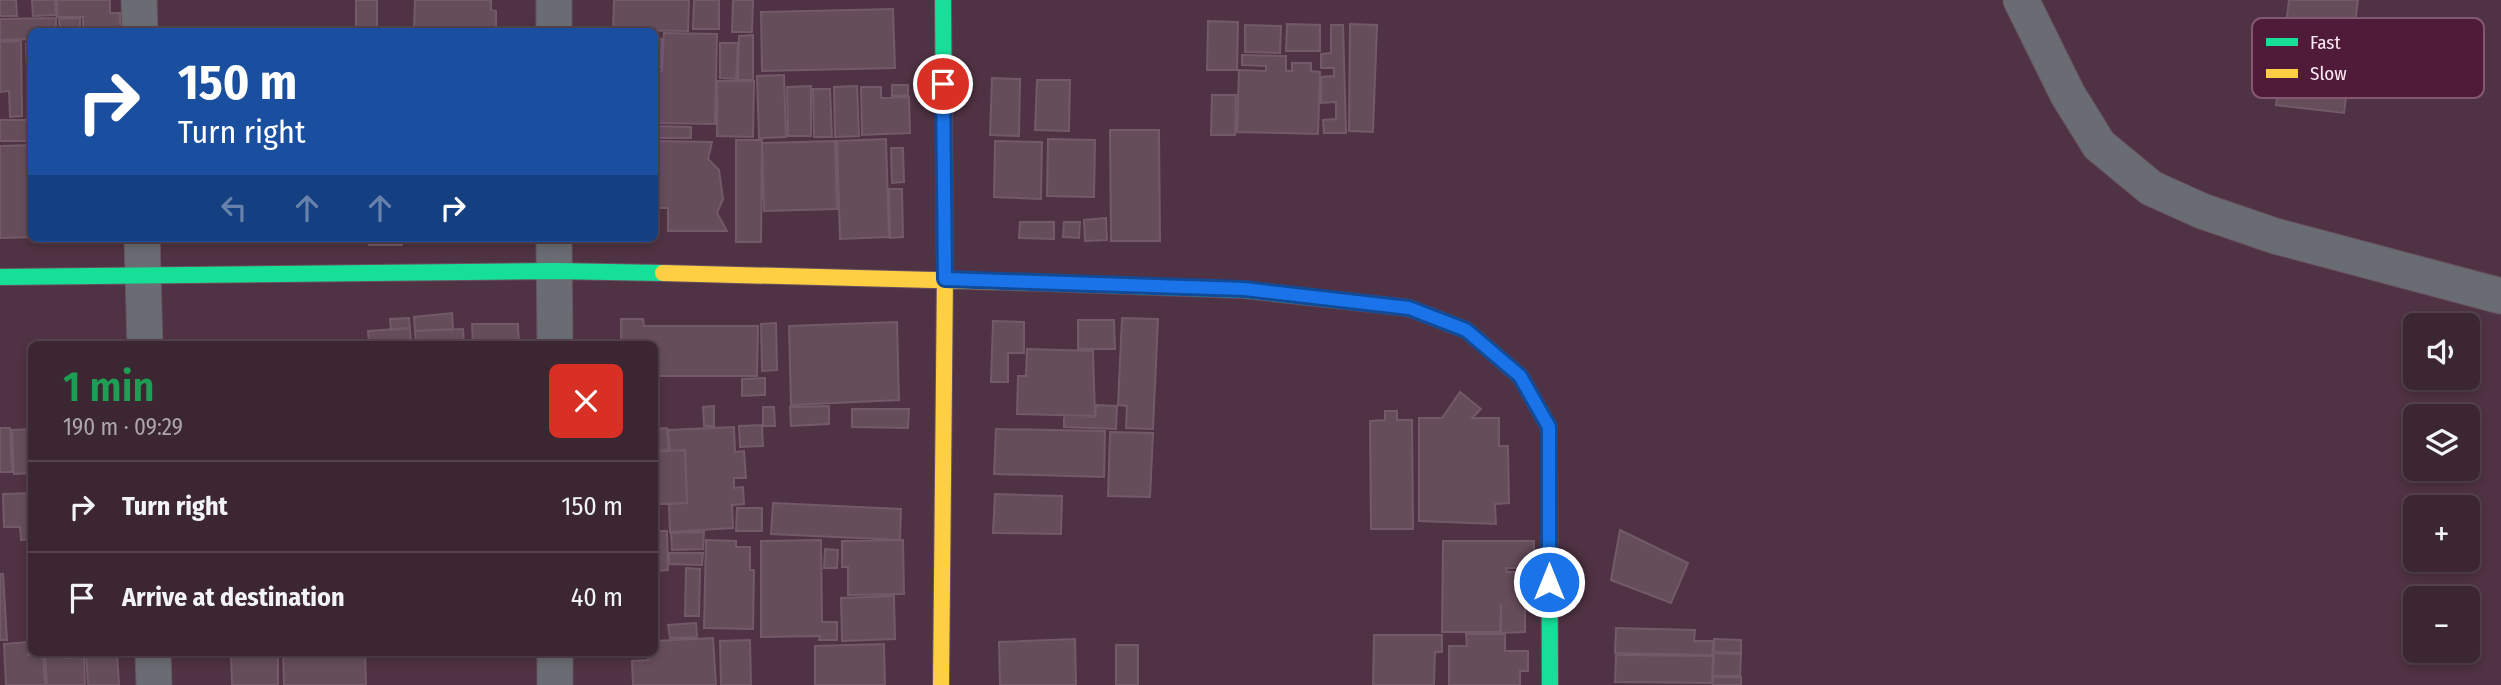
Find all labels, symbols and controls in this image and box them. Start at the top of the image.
legend [2252,18,2484,98]
text: Fast [2310,31,2341,54]
text: 150 m [178,53,297,112]
pin [913,54,973,114]
icon: right [63,56,154,147]
text: Slow [2310,62,2347,85]
icon: arrive [924,65,962,103]
text: Turn right [178,113,305,151]
icon: left [215,189,253,227]
icon: ahead [288,189,326,227]
icon: ahead [361,189,399,227]
icon: right [434,189,472,227]
map controls [2403,313,2480,663]
button: sound [2403,313,2480,390]
text: 1 min [63,362,154,412]
button: close [549,364,623,438]
button: layers [2403,404,2480,481]
text: 190 m · 09:29 [63,413,183,441]
icon: right [63,488,101,526]
text: Turn right [122,491,228,522]
text: 150 m [561,491,623,522]
button: + [2403,495,2480,572]
position arrow [1512,545,1586,619]
icon: arrive [63,579,101,617]
text: Arrive at destination [122,582,345,613]
text: 40 m [571,582,623,613]
button: − [2403,586,2480,663]

